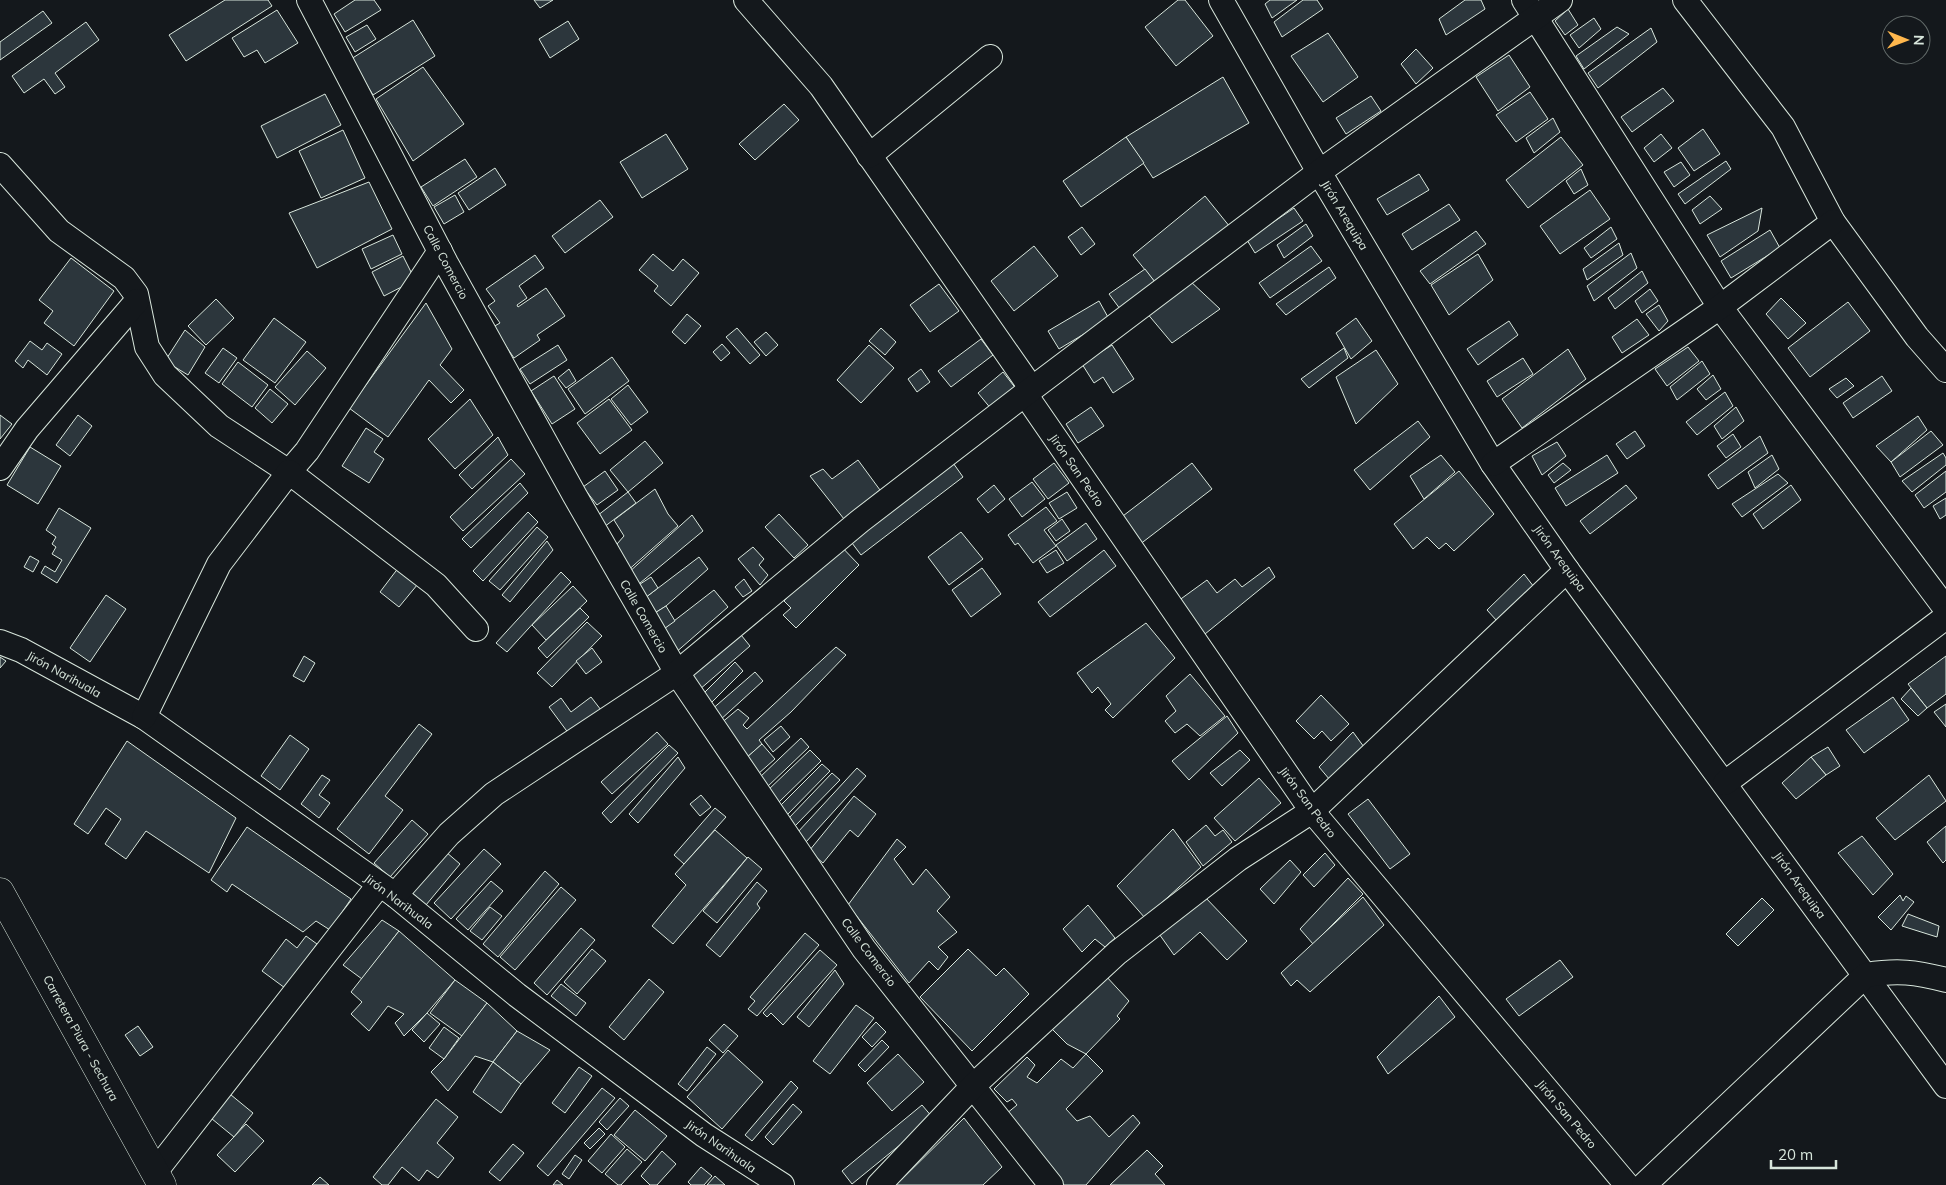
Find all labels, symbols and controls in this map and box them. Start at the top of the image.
north arrow [1881,15,1931,65]
text: N [1910,35,1928,46]
street label: Jirón Arequipa [1318,177,1372,253]
street label: Calle Comercio [420,222,472,302]
street label: Jirón San Pedro [1046,431,1108,509]
street label: Jirón Arequipa [1531,522,1589,594]
street label: Calle Comercio [617,577,671,655]
street label: Jirón Narihuala [24,647,104,701]
street label: Jirón San Pedro [1276,763,1340,841]
street label: Jirón Arequipa [1771,849,1829,921]
street label: Jirón Narihuala [361,870,437,932]
street label: Calle Comercio [838,915,900,989]
street label: Carretera Piura - Sechura [40,972,122,1104]
street label: Jirón San Pedro [1534,1076,1600,1152]
street label: Jirón Narihuala [683,1116,759,1176]
scale bar [1771,1138,1836,1170]
text: 20 m [1778,1145,1813,1164]

